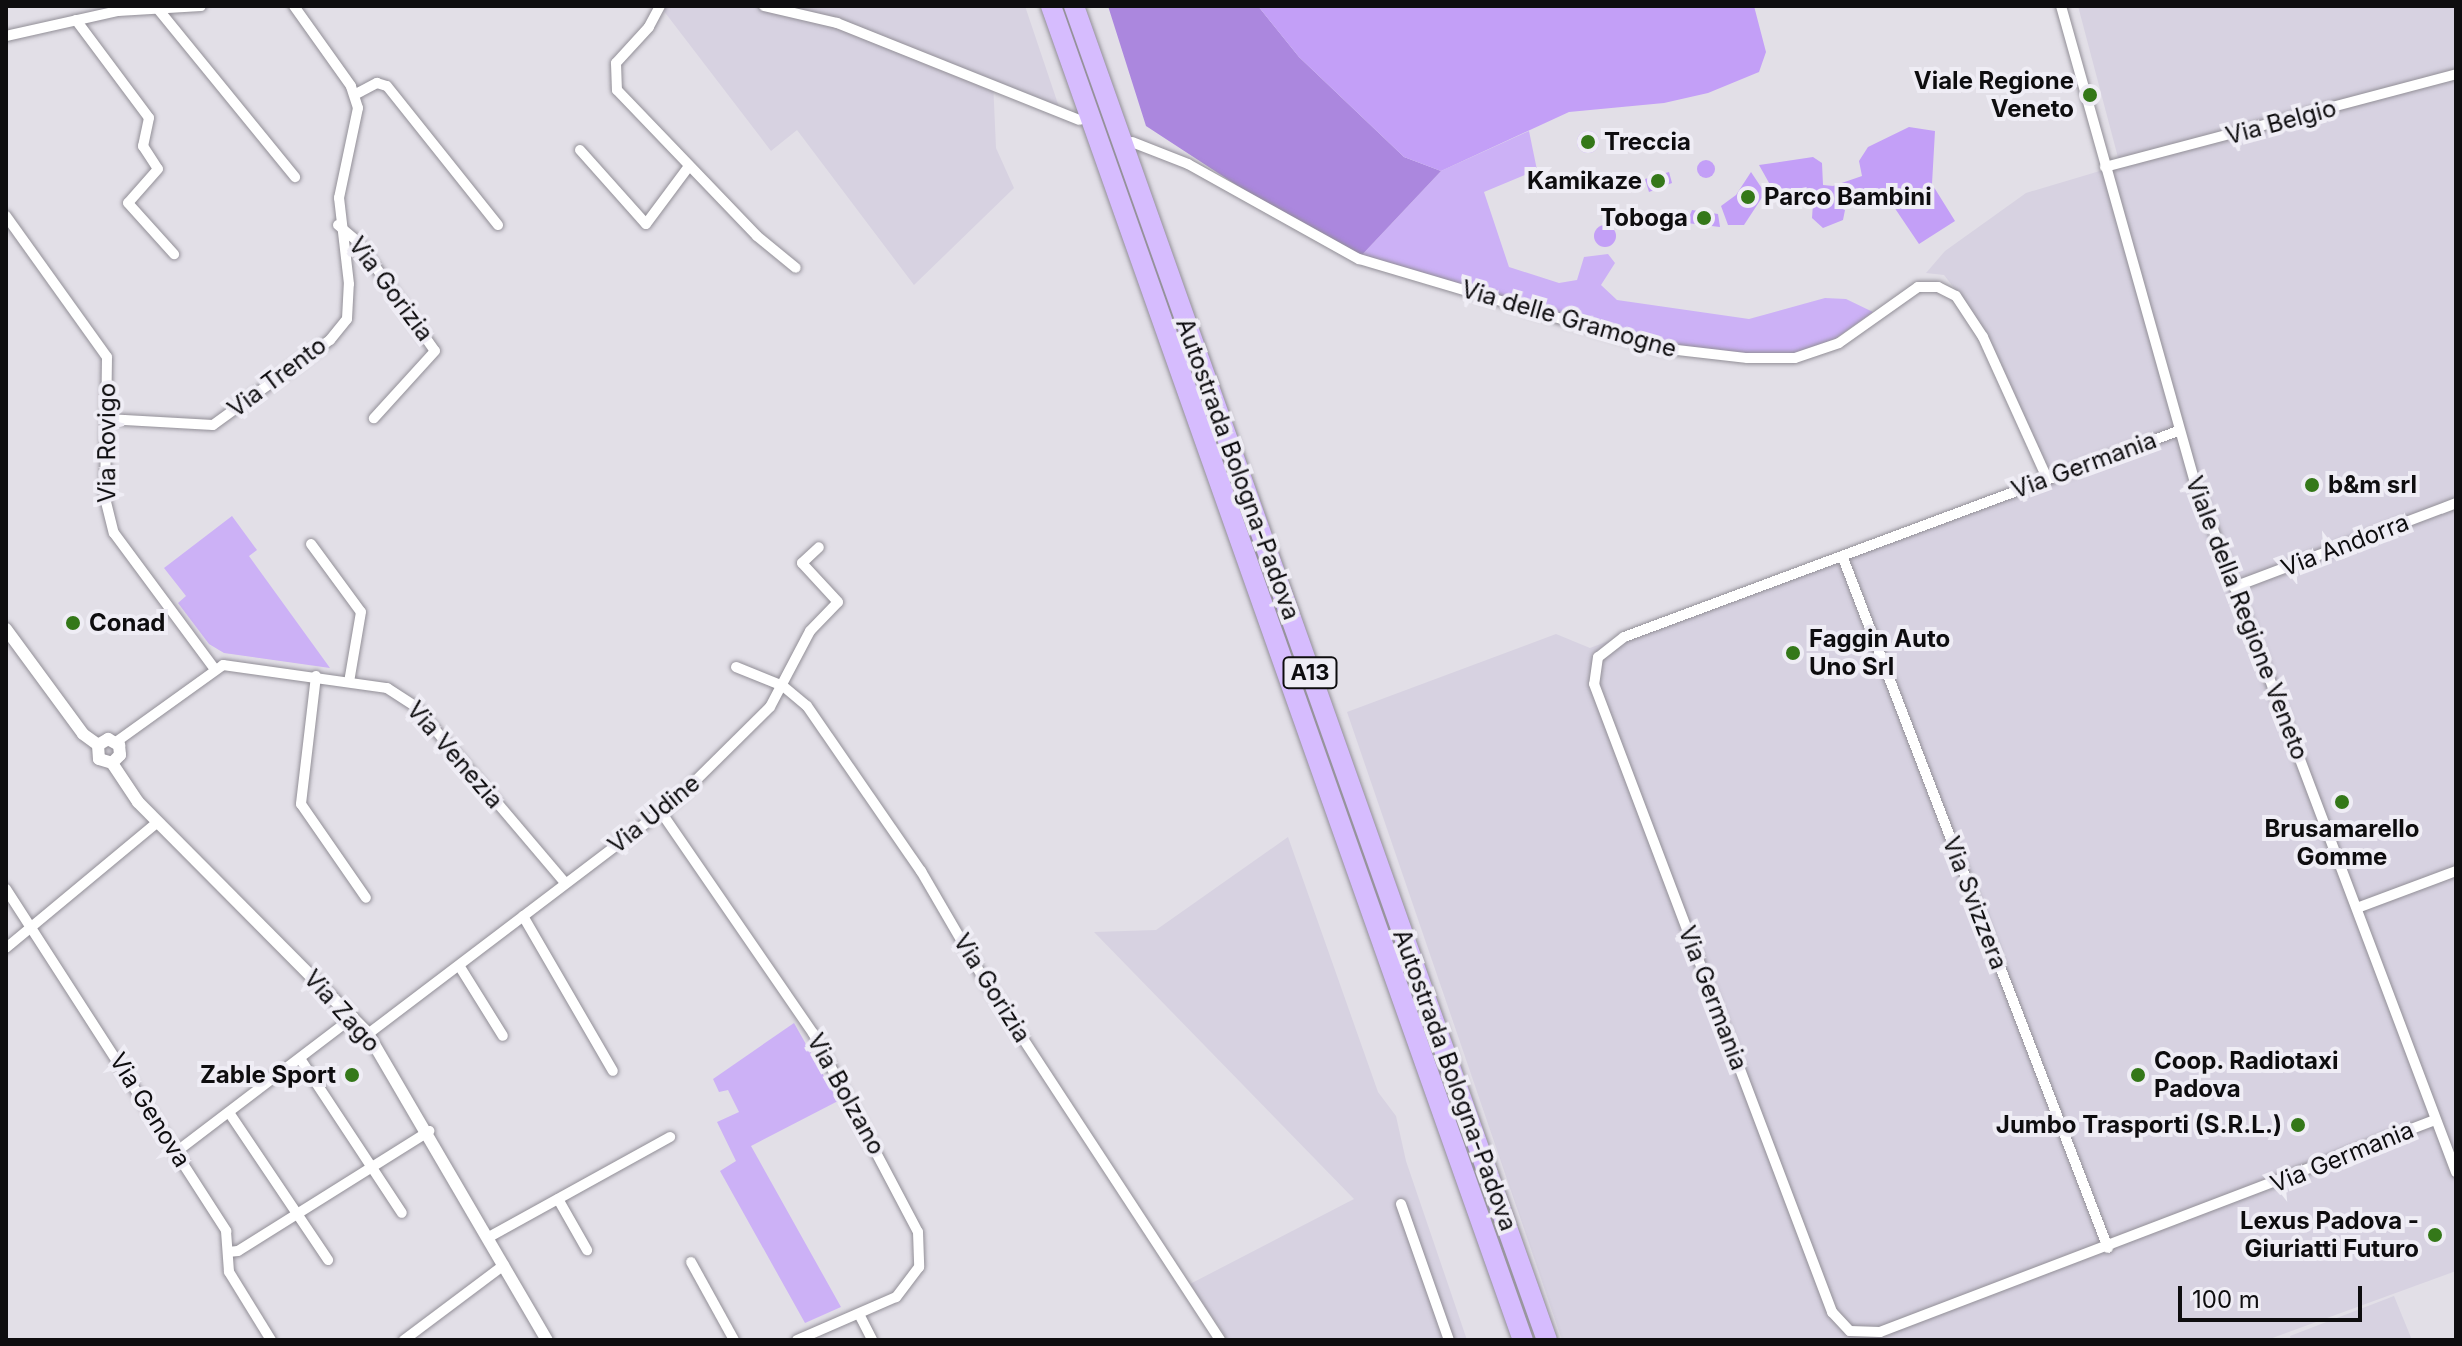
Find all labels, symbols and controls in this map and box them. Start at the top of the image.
place label: Viale Regione Veneto [1914,67,2074,123]
marker: Viale Regione Veneto [2081,86,2099,104]
street label: Via Belgio [2223,93,2339,151]
place label: Treccia [1604,128,1691,156]
marker: Treccia [1579,133,1597,151]
place label: Kamikaze [1527,167,1642,195]
marker: Kamikaze [1649,172,1667,190]
place label: Parco Bambini [1764,183,1932,211]
marker: Parco Bambini [1739,188,1757,206]
place label: Toboga [1600,204,1688,232]
marker: Toboga [1695,209,1713,227]
street label: Via Gorizia [343,231,439,347]
street label: Via delle Gramogne [1458,275,1680,363]
street label: Autostrada Bologna-Padova [1170,314,1306,624]
street label: Via Trento [222,331,332,423]
street label: Via Rovigo [93,383,121,503]
street label: Via Germania [2008,425,2160,505]
place label: b&m srl [2328,471,2417,499]
street label: Viale della Regione Veneto [2180,472,2314,764]
marker: b&m srl [2303,476,2321,494]
street label: Via Andorra [2277,507,2413,583]
place label: Conad [89,609,165,637]
marker: Conad [64,614,82,632]
place label: Faggin Auto Uno Srl [1809,625,1950,681]
marker: Faggin Auto Uno Srl [1784,644,1802,662]
road number: A13 [1282,655,1338,691]
street label: Via Venezia [401,696,509,814]
street label: Via Udine [603,768,705,860]
marker: Brusamarello Gomme [2333,793,2351,811]
place label: Brusamarello Gomme [2264,815,2420,871]
street label: Via Svizzera [1936,833,2014,973]
street label: Via Germania [1672,922,1754,1074]
street label: Autostrada Bologna-Padova [1387,925,1523,1235]
street label: Via Gorizia [947,928,1037,1048]
street label: Via Zago [298,964,386,1058]
street label: Via Bolzano [801,1029,891,1159]
street label: Via Genova [103,1047,197,1173]
place label: Coop. Radiotaxi Padova [2154,1047,2339,1103]
place label: Zable Sport [200,1061,336,1089]
marker: Zable Sport [343,1066,361,1084]
marker: Coop. Radiotaxi Padova [2129,1066,2147,1084]
place label: Jumbo Trasporti (S.R.L.) [1996,1111,2282,1139]
street label: Via Germania [2266,1115,2418,1199]
marker: Jumbo Trasporti (S.R.L.) [2289,1116,2307,1134]
place label: Lexus Padova - Giuriatti Futuro [2240,1207,2419,1263]
marker: Lexus Padova - Giuriatti Futuro [2426,1226,2444,1244]
scale bar [2182,1270,2366,1320]
text: 100 m [2192,1285,2260,1314]

